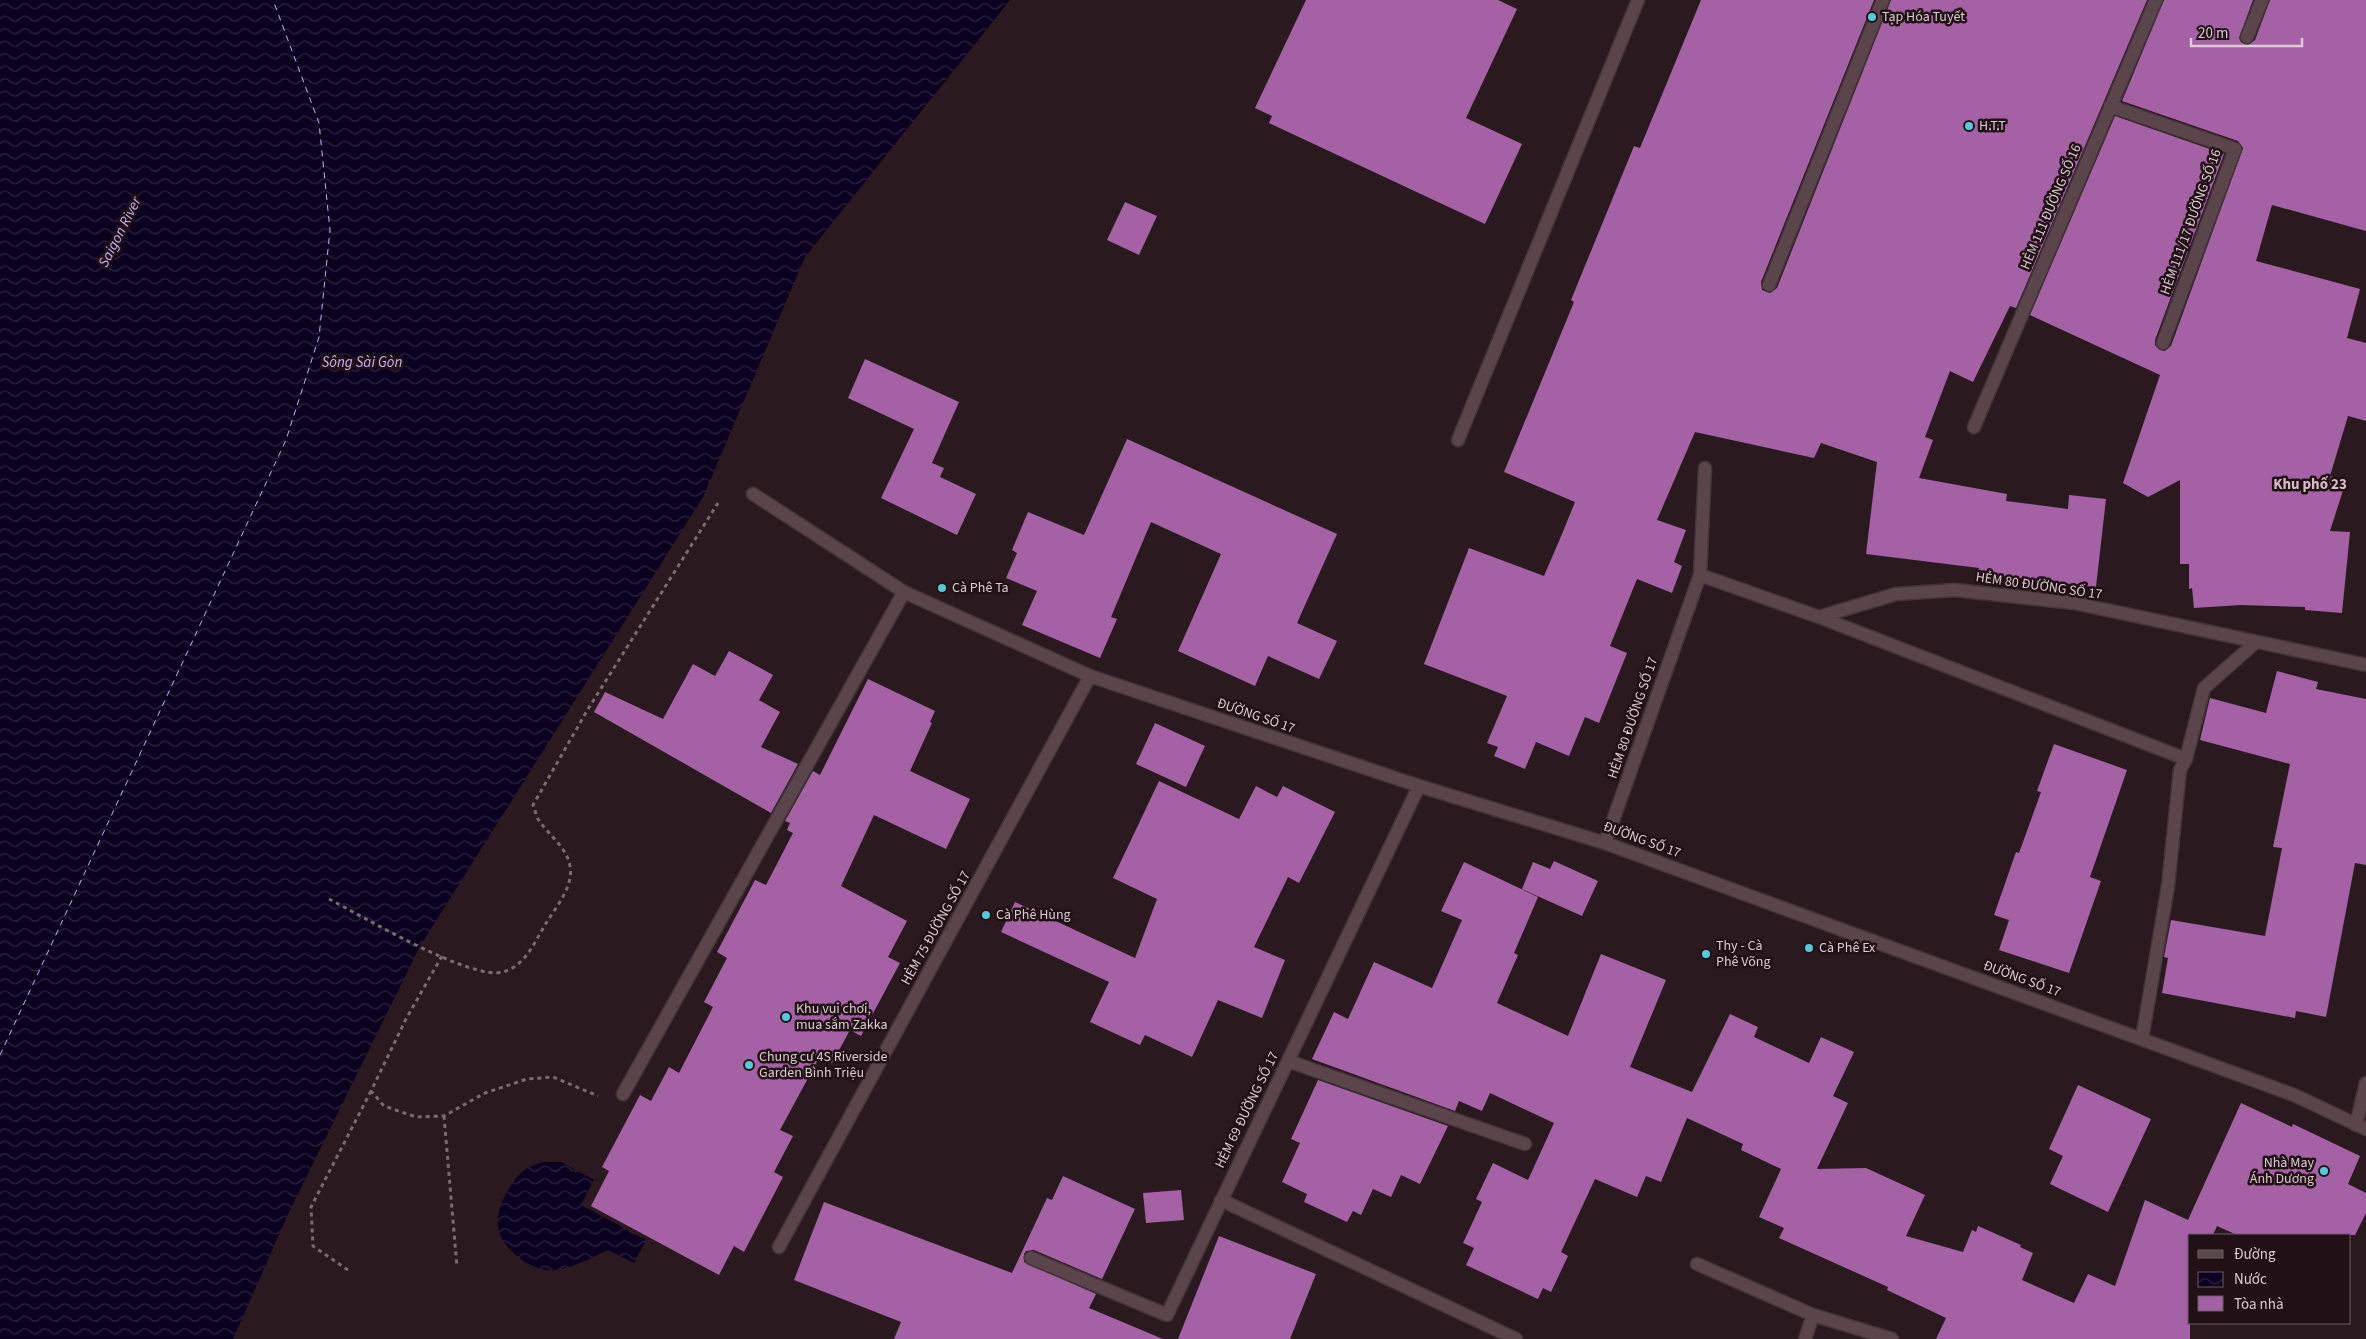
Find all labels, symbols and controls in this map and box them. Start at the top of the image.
place label: Tạp Hóa Tuyết [1882,7,1965,27]
marker: Tạp Hóa Tuyết [1866,11,1878,23]
scale bar [2191,15,2302,47]
text: 20 m [2198,23,2228,44]
place label: H.T.T [1979,116,2006,136]
marker: H.T.T [1963,120,1975,132]
street label: HẺM 111 ĐƯỜNG SỐ 16 [2016,141,2087,273]
street label: HẺM 111/17 ĐƯỜNG SỐ 16 [2155,146,2227,297]
water label: Saigon River [93,192,147,271]
water label: Sông Sài Gòn [322,352,402,373]
district label: Khu phố 23 [2273,474,2347,495]
street label: HẺM 80 ĐƯỜNG SỐ 17 [1974,567,2104,605]
place label: Cà Phê Ta [952,578,1009,598]
marker: Cà Phê Ta [936,582,948,594]
street label: HẺM 80 ĐƯỜNG SỐ 17 [1603,654,1663,782]
street label: ĐƯỜNG SỐ 17 [1214,693,1298,739]
street label: ĐƯỜNG SỐ 17 [1600,817,1684,863]
street label: HẺM 75 ĐƯỜNG SỐ 17 [896,867,976,989]
place label: Cà Phê Hùng [996,905,1071,925]
marker: Cà Phê Hùng [980,909,992,921]
place label: Thy - Cà Phê Võng [1716,936,1771,972]
place label: Cà Phê Ex [1819,938,1876,958]
marker: Cà Phê Ex [1803,942,1815,954]
marker: Thy - Cà Phê Võng [1700,948,1712,960]
street label: ĐƯỜNG SỐ 17 [1980,956,2064,1002]
place label: Khu vui chơi, mua sắm Zakka [796,999,888,1035]
marker: Khu vui chơi, mua sắm Zakka [780,1011,792,1023]
place label: Chung cư 4S Riverside Garden Bình Triệu [759,1047,888,1083]
street label: HẺM 69 ĐƯỜNG SỐ 17 [1210,1048,1284,1172]
marker: Chung cư 4S Riverside Garden Bình Triệu [743,1059,755,1071]
place label: Nhà May Ánh Dương [2250,1153,2314,1189]
marker: Nhà May Ánh Dương [2318,1165,2330,1177]
legend [2188,1234,2351,1324]
text: Đường [2234,1244,2276,1265]
text: Nước [2234,1269,2267,1290]
text: Tòa nhà [2234,1294,2283,1315]

